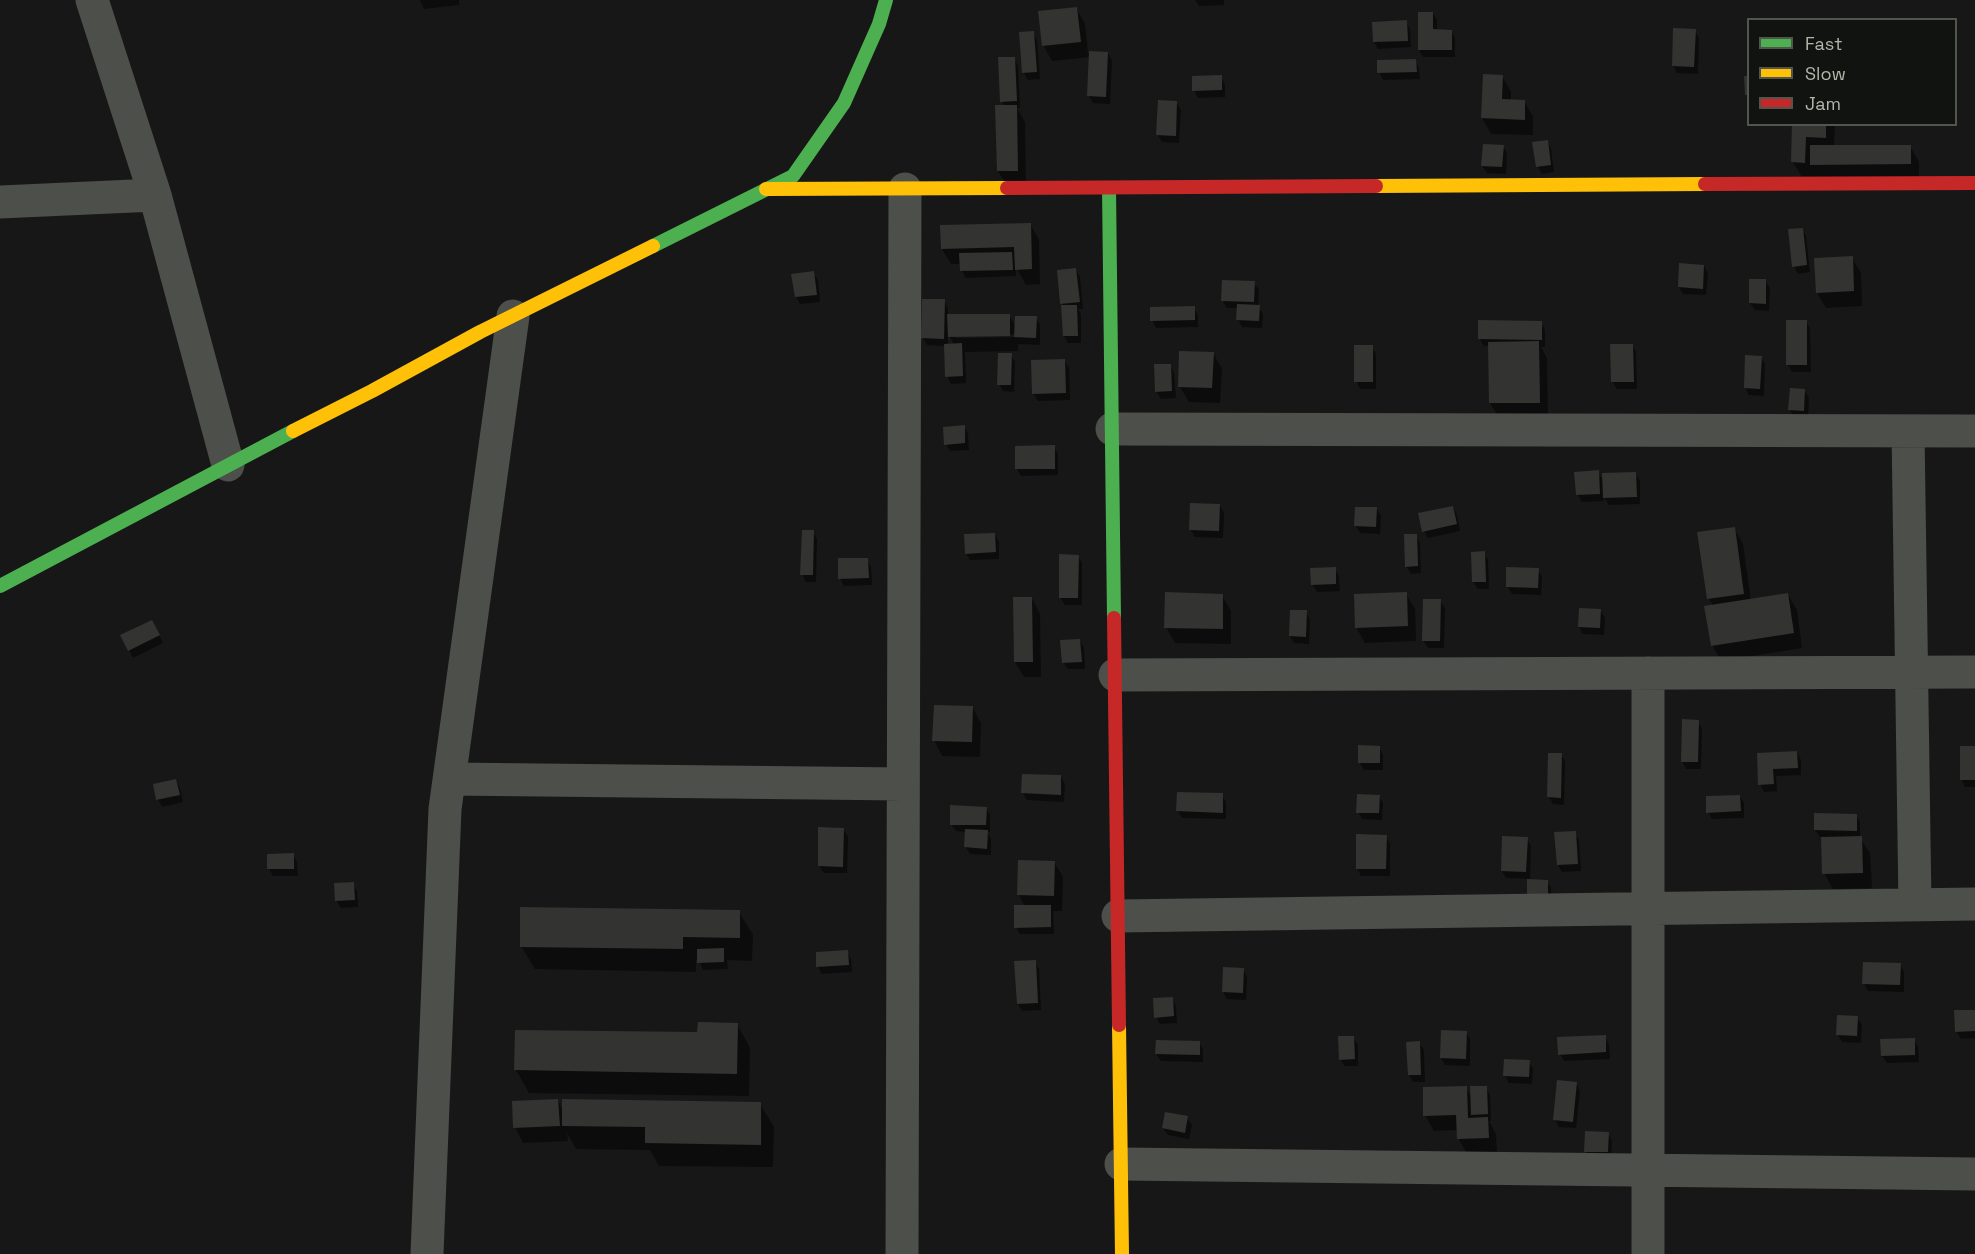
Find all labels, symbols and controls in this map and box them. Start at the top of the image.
legend [1747,18,1957,126]
text: Fast [1805,32,1842,55]
text: Slow [1805,62,1846,85]
text: Jam [1805,92,1841,115]

